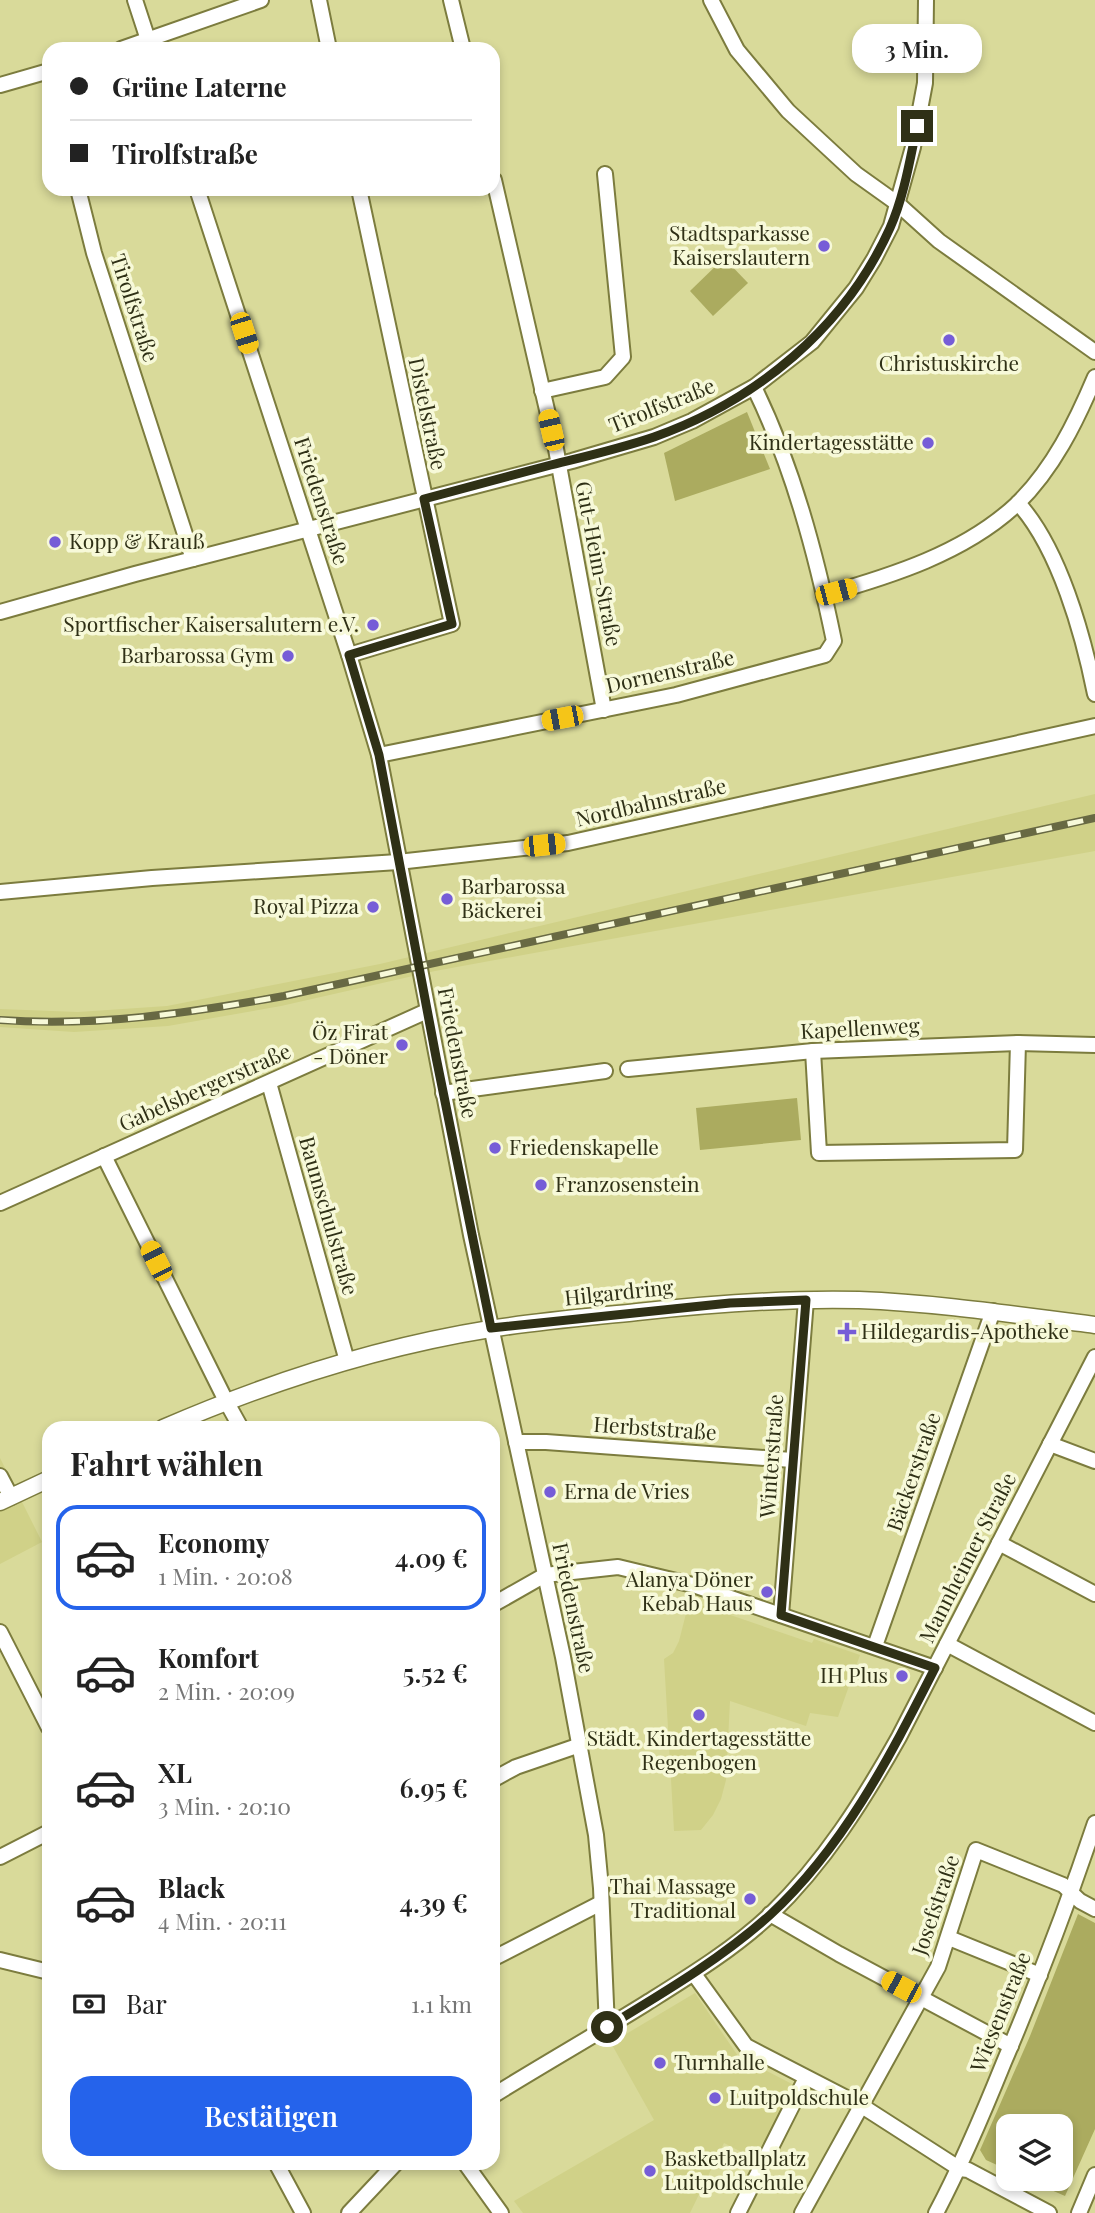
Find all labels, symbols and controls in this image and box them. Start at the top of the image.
callout: 3 Min. [852,24,982,74]
text: 3 Min. [885,33,949,64]
text: Grüne Laterne [112,69,287,104]
route end [901,110,933,142]
text: Tirolfstraße [112,136,258,171]
place label: Stadtsparkasse Kaiserslautern [669,218,810,270]
marker: Stadtsparkasse Kaiserslautern [816,238,832,254]
street label: Tirolfstraße [105,250,167,365]
car [228,310,261,356]
marker: Christuskirche [941,332,957,348]
place label: Christuskirche [879,348,1019,376]
street label: Distelstraße [403,355,455,472]
street label: Tirolfstraße [604,370,718,438]
car [537,407,566,453]
place label: Kindertagesstätte [749,427,914,455]
street label: Friedenstraße [289,433,357,568]
marker: Kindertagesstätte [920,435,936,451]
street label: Gut-Heim-Straße [570,479,630,649]
place label: Kopp & Krauß [69,526,205,554]
marker: Kopp & Krauß [47,534,63,550]
car [813,576,860,608]
place label: Sportfischer Kaisersalutern e.V. [63,609,359,637]
marker: Sportfischer Kaisersalutern e.V. [365,617,381,633]
place label: Barbarossa Gym [121,640,274,668]
street label: Dornenstraße [602,642,737,698]
marker: Barbarossa Gym [280,648,296,664]
car [540,704,585,732]
street label: Nordbahnstraße [572,770,729,832]
car [523,832,566,858]
place label: Barbarossa Bäckerei [461,871,566,923]
place label: Royal Pizza [253,891,360,919]
marker: Barbarossa Bäckerei [439,891,455,907]
marker: Royal Pizza [365,899,381,915]
street label: Friedenstraße [433,985,485,1121]
street label: Kapellenweg [799,1010,920,1044]
place label: Öz Firat - Döner [312,1017,389,1069]
street label: Gabelsbergerstraße [114,1036,294,1137]
marker: Öz Firat - Döner [394,1037,410,1053]
place label: Friedenskapelle [509,1132,659,1160]
street label: Baumschulstraße [294,1133,366,1298]
marker: Friedenskapelle [487,1140,503,1156]
place label: Franzosenstein [555,1169,700,1197]
marker: Franzosenstein [533,1177,549,1193]
car [138,1238,175,1284]
street label: Hilgardring [563,1271,675,1311]
place label: Hildegardis-Apotheke [861,1316,1069,1344]
marker: Hildegardis-Apotheke [839,1324,855,1340]
street label: Winterstraße [752,1393,788,1520]
street label: Bäckerstraße [879,1408,946,1535]
street label: Herbststraße [593,1409,718,1445]
text: Fahrt wählen [70,1441,263,1484]
street label: Mannheimer Straße [911,1467,1021,1647]
place label: Erna de Vries [564,1476,690,1504]
marker: Erna de Vries [542,1484,558,1500]
text: Economy [158,1525,269,1560]
icon: car [74,1526,137,1589]
text: 4.09 € [395,1540,468,1575]
street label: Friedenstraße [547,1540,602,1676]
text: 1 Min. · 20:08 [158,1560,293,1591]
place label: Alanya Döner Kebab Haus [625,1564,754,1616]
marker: Alanya Döner Kebab Haus [759,1584,775,1600]
text: Komfort [158,1640,259,1675]
icon: car [74,1641,137,1704]
text: 5.52 € [403,1655,468,1690]
place label: IH Plus [820,1660,888,1688]
marker: IH Plus [894,1668,910,1684]
text: 2 Min. · 20:09 [158,1675,295,1706]
marker: Städt. Kindertagesstätte Regenbogen [691,1707,707,1723]
place label: Städt. Kindertagesstätte Regenbogen [587,1723,811,1775]
text: XL [158,1755,192,1790]
icon: car [74,1756,137,1819]
text: 6.95 € [400,1770,468,1805]
text: 3 Min. · 20:10 [158,1790,291,1821]
street label: Josefstraße [904,1850,964,1959]
text: Black [158,1870,225,1905]
icon: car [74,1871,137,1934]
place label: Thai Massage Traditional [610,1871,736,1923]
text: 4.39 € [400,1885,468,1920]
marker: Thai Massage Traditional [742,1891,758,1907]
text: 4 Min. · 20:11 [158,1905,287,1936]
street label: Wiesenstraße [962,1947,1036,2076]
car [878,1968,925,2006]
icon: cash [70,1985,108,2023]
text: Bar [126,1986,167,2021]
text: 1.1 km [411,1988,472,2019]
route start [591,2011,623,2043]
place label: Turnhalle [674,2047,765,2075]
marker: Turnhalle [652,2055,668,2071]
button: Bestätigen [70,2076,472,2156]
place label: Luitpoldschule [729,2082,869,2110]
marker: Luitpoldschule [707,2090,723,2106]
map controls [996,2114,1073,2191]
button: layers [996,2114,1073,2191]
place label: Basketballplatz Luitpoldschule [664,2143,806,2195]
marker: Basketballplatz Luitpoldschule [642,2163,658,2179]

